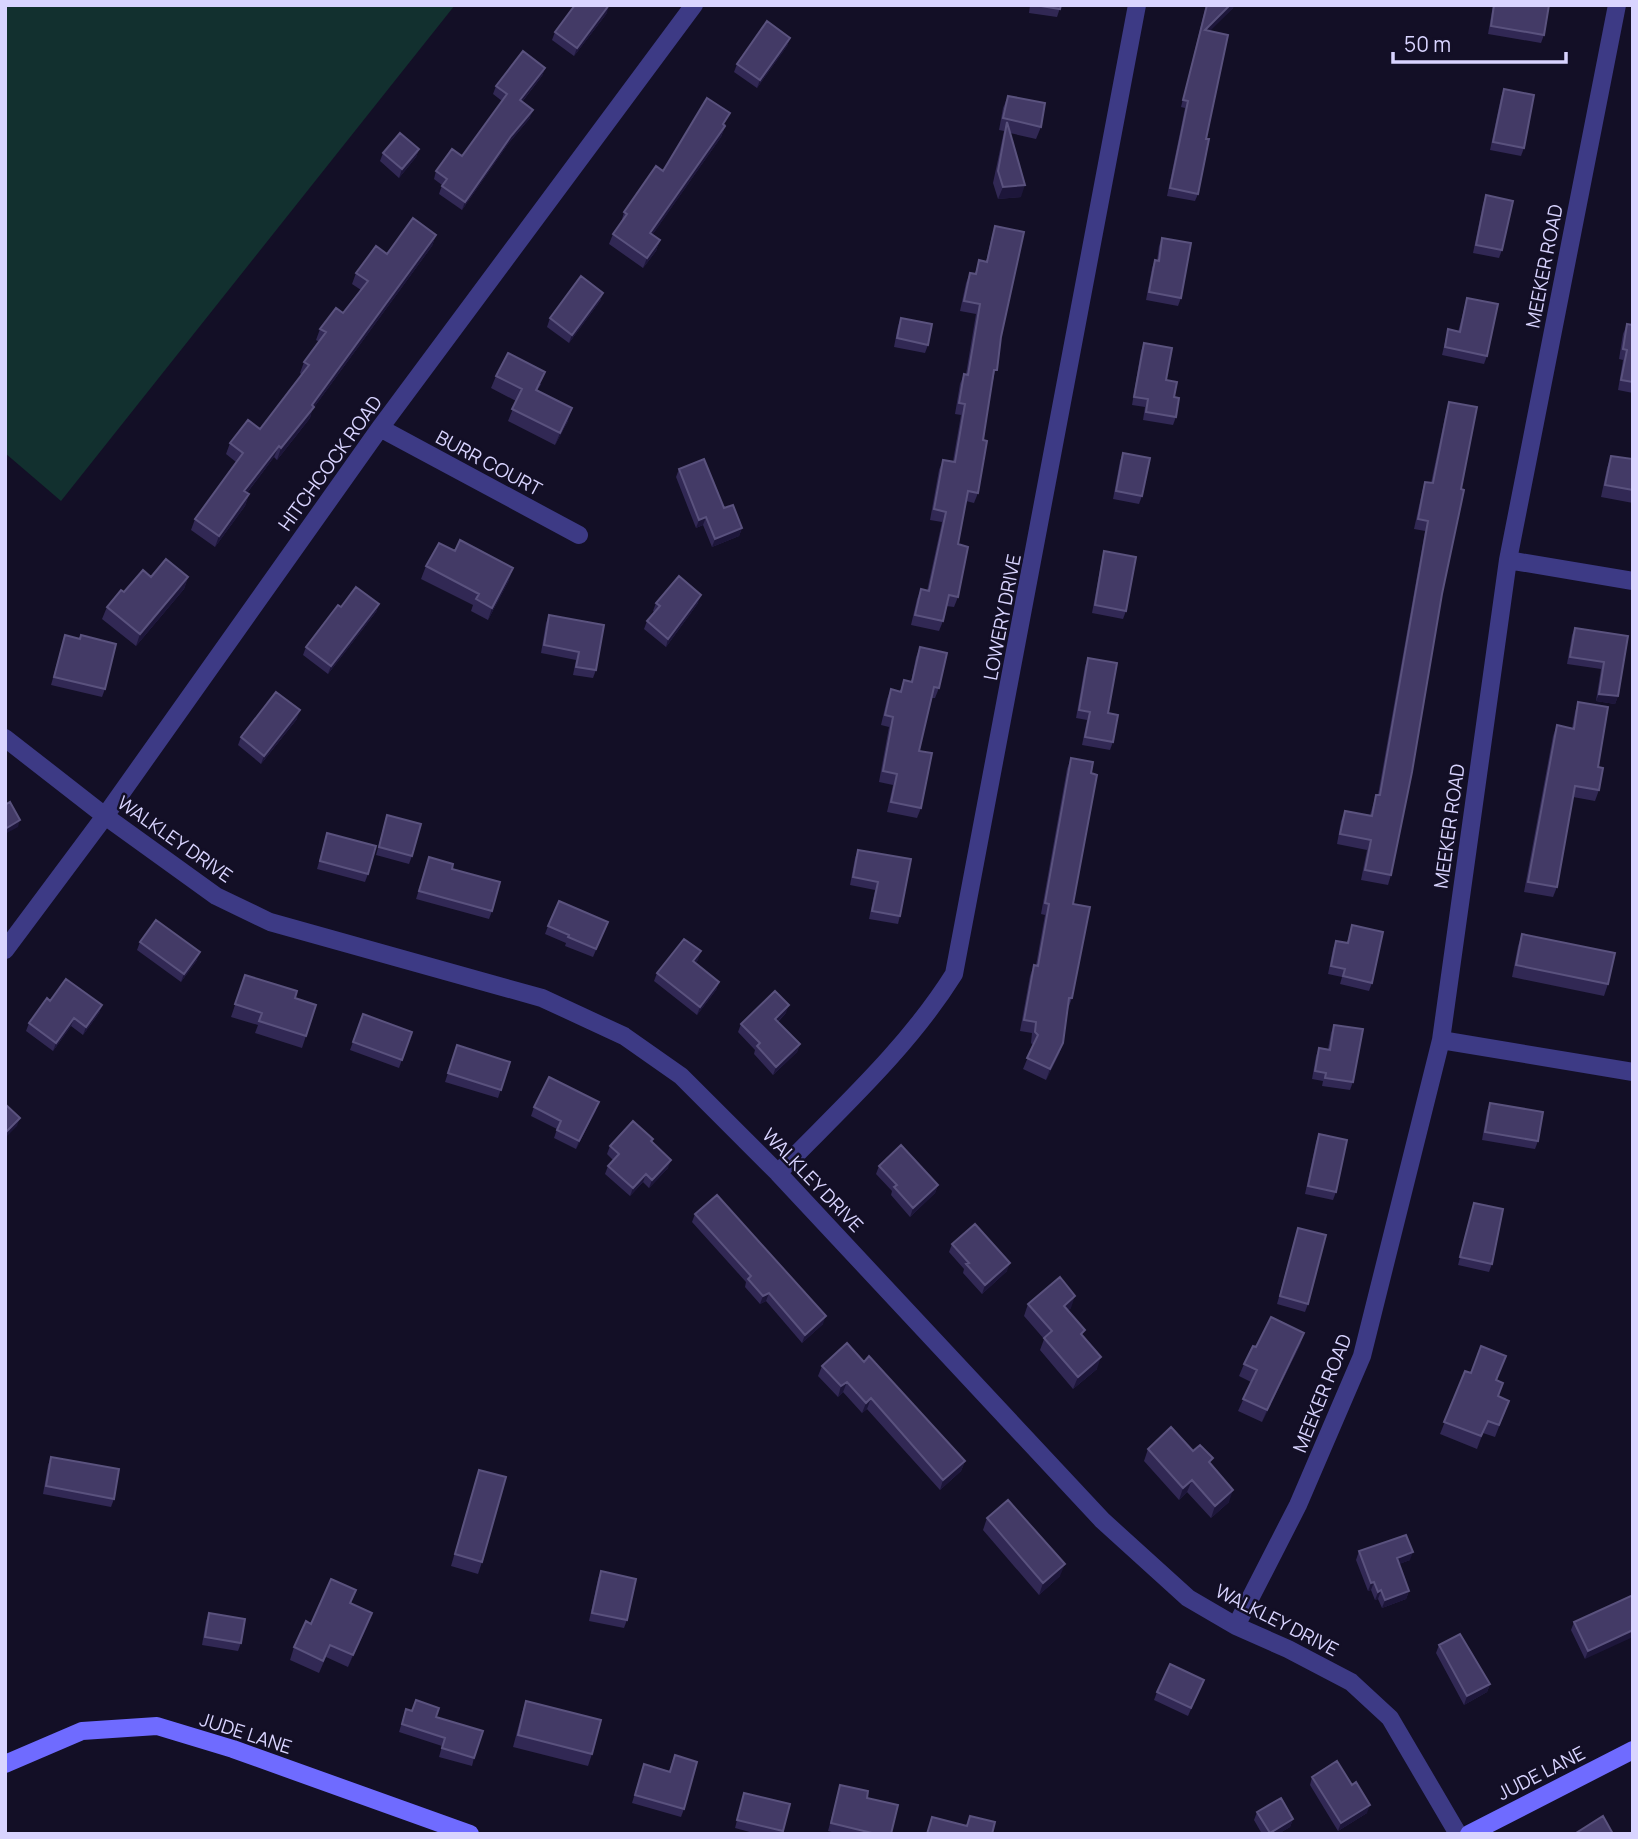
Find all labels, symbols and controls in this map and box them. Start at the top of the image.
scale bar [1393,21,1566,65]
text: 50 m [1404,30,1451,58]
street label: MEEKER ROAD [1519,202,1569,330]
street label: HITCHCOCK ROAD [272,390,388,536]
street label: BURR COURT [431,424,547,502]
street label: LOWERY DRIVE [977,552,1027,682]
street label: MEEKER ROAD [1427,762,1471,890]
street label: WALKLEY DRIVE [112,790,238,888]
street label: WALKLEY DRIVE [757,1122,869,1238]
street label: MEEKER ROAD [1286,1330,1358,1456]
street label: WALKLEY DRIVE [1211,1578,1343,1662]
street label: JUDE LANE [197,1706,295,1760]
street label: JUDE LANE [1493,1740,1589,1806]

